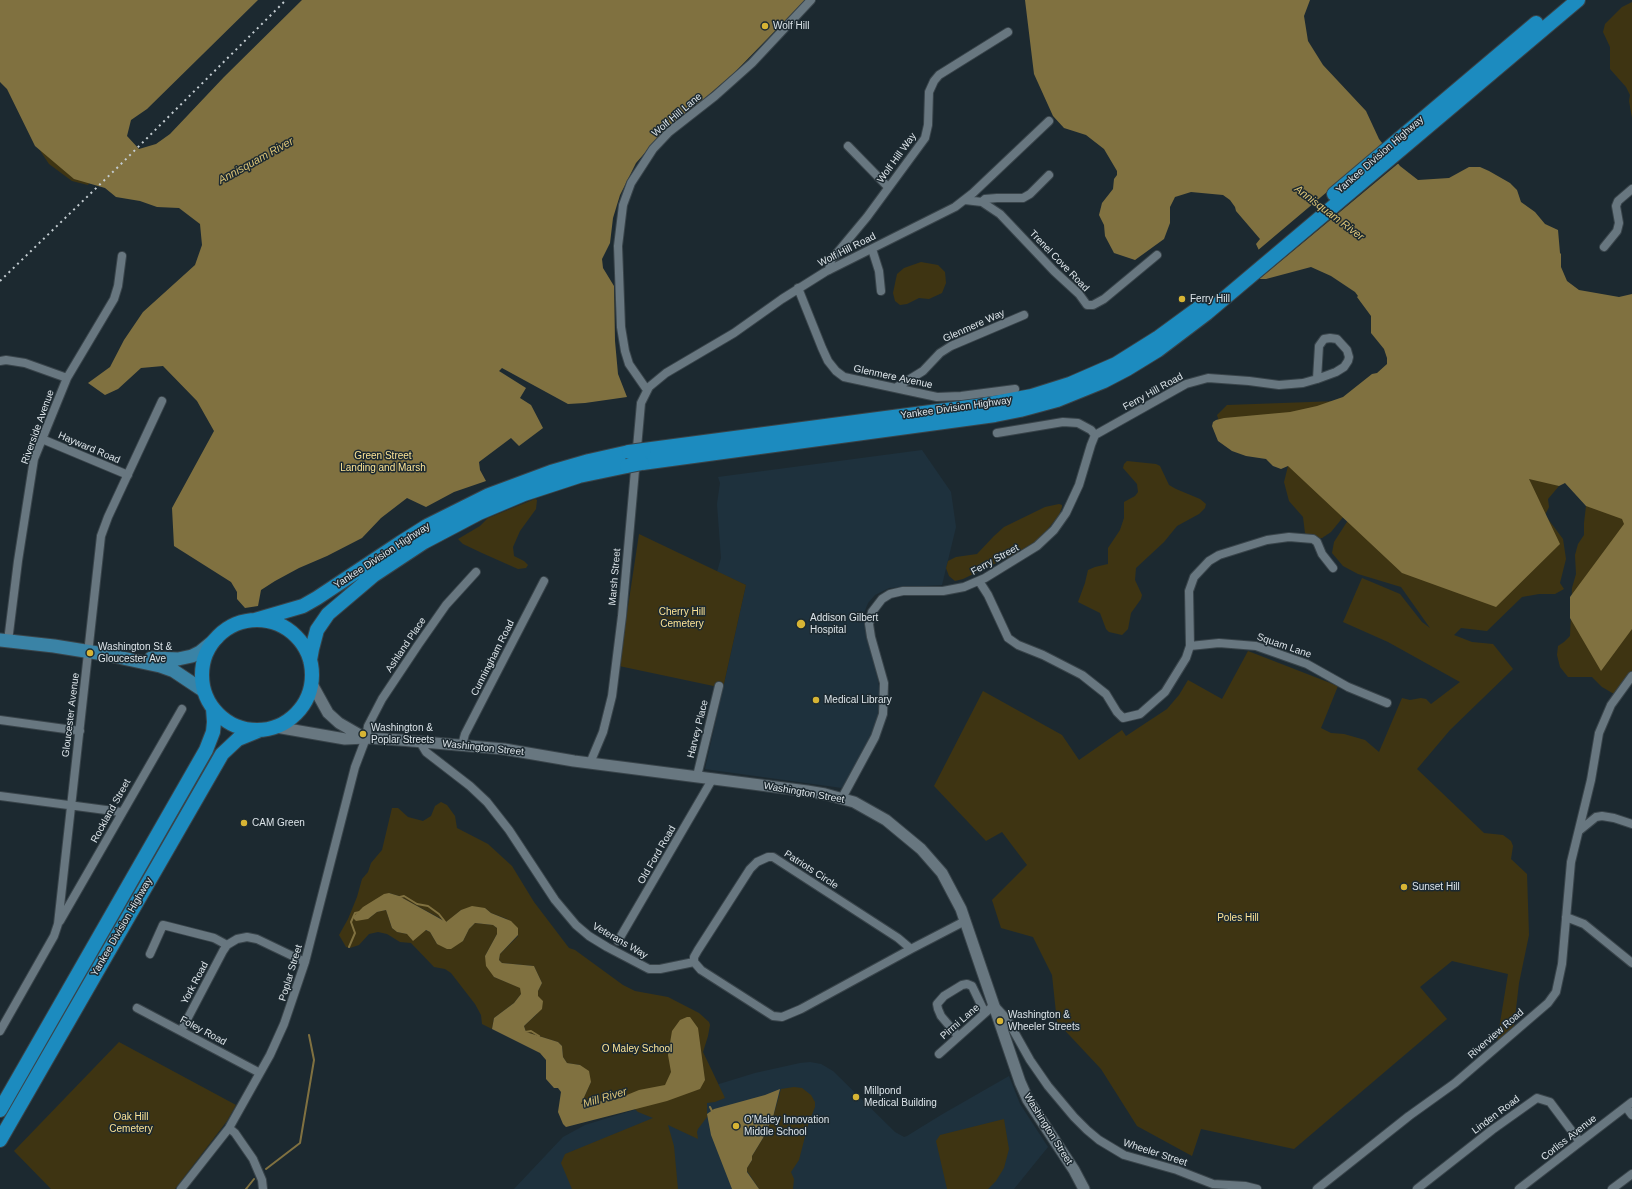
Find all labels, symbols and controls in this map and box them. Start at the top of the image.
place label: Wolf Hill [773,20,809,32]
marker: Wolf Hill [760,21,770,31]
street label: Wolf Hill Lane [650,91,704,139]
street label: Yankee Division Highway [1334,114,1426,196]
street label: Wolf Hill Way [875,131,919,185]
water label: Annisquam River [216,135,296,187]
water label: Annisquam River [1292,183,1366,243]
street label: Trenel Cove Road [1027,228,1091,294]
street label: Wolf Hill Road [816,230,878,270]
place label: Ferry Hill [1190,293,1230,305]
marker: Ferry Hill [1177,294,1187,304]
street label: Glenmere Way [941,307,1007,345]
street label: Glenmere Avenue [852,363,934,391]
street label: Ferry Hill Road [1121,371,1185,413]
street label: Riverside Avenue [19,388,57,466]
street label: Yankee Division Highway [900,394,1012,422]
street label: Hayward Road [56,430,122,466]
park label: Green Street Landing and Marsh [340,450,426,474]
street label: Yankee Division Highway [332,520,432,592]
street label: Ferry Street [969,542,1021,578]
street label: Marsh Street [607,548,623,606]
park label: Cherry Hill Cemetery [659,606,705,630]
place label: Addison Gilbert Hospital [810,612,878,636]
street label: Ashland Place [383,615,429,675]
street label: Cunningham Road [469,618,517,698]
marker: Addison Gilbert Hospital [795,618,807,630]
street label: Squam Lane [1255,631,1313,661]
place label: Washington St & Gloucester Ave [98,641,172,664]
marker: Washington St & Gloucester Ave [85,648,95,658]
street label: Gloucester Avenue [60,672,82,758]
place label: Medical Library [824,694,892,706]
marker: Medical Library [811,695,821,705]
street label: Harvey Place [685,699,711,759]
place label: Washington & Poplar Streets [371,722,434,746]
marker: Washington & Poplar Streets [358,729,368,739]
street label: Washington Street [442,738,524,758]
street label: Rockland Street [89,777,133,845]
street label: Washington Street [763,780,845,806]
place label: CAM Green [252,817,305,829]
marker: CAM Green [239,818,249,828]
street label: Old Ford Road [635,824,679,886]
street label: Patriots Circle [782,848,840,892]
street label: Yankee Division Highway [89,875,155,979]
place label: Sunset Hill [1412,881,1460,893]
marker: Sunset Hill [1399,882,1409,892]
park label: Poles Hill [1217,912,1259,924]
street label: Veterans Way [590,920,650,962]
street label: Poplar Street [277,943,305,1003]
street label: York Road [179,960,211,1006]
street label: Pirmi Lane [938,1002,982,1042]
street label: Riverview Road [1466,1007,1526,1061]
place label: Washington & Wheeler Streets [1008,1009,1080,1032]
street label: Foley Road [178,1014,228,1048]
marker: Washington & Wheeler Streets [995,1016,1005,1026]
park label: O Maley School [602,1043,672,1055]
water label: Mill River [581,1085,629,1111]
place label: Millpond Medical Building [864,1085,937,1108]
street label: Washington Street [1021,1091,1075,1167]
marker: Millpond Medical Building [851,1092,861,1102]
street label: Linden Road [1470,1093,1522,1137]
park label: Oak Hill Cemetery [109,1111,153,1134]
street label: Corliss Avenue [1539,1113,1599,1163]
place label: O'Maley Innovation Middle School [744,1114,829,1138]
marker: O'Maley Innovation Middle School [731,1121,741,1131]
street label: Wheeler Street [1121,1137,1189,1169]

